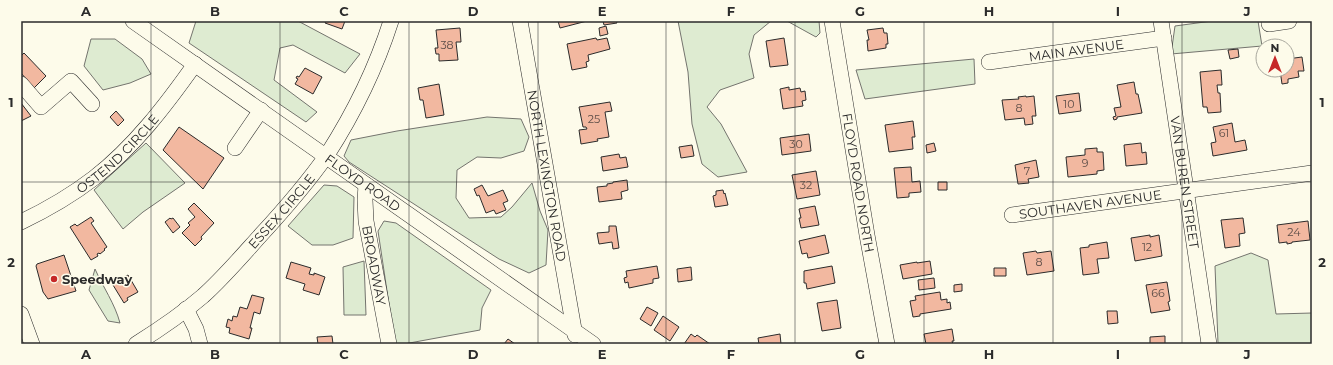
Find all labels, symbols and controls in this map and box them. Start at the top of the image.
text: A [80,3,92,19]
text: B [210,3,220,19]
text: C [339,3,349,19]
text: D [468,3,479,19]
text: E [598,3,607,19]
text: F [727,3,735,19]
text: G [855,3,865,19]
text: H [984,3,994,19]
text: I [1116,3,1120,19]
text: J [1242,3,1251,19]
street label: MAIN AVENUE [1028,36,1125,64]
house number: 38 [440,38,454,52]
north arrow [1255,38,1295,78]
text: N [1271,41,1279,55]
street label: NORTH LEXINGTON ROAD [524,89,570,263]
text: 1 [8,94,14,110]
text: 1 [1319,94,1325,110]
house number: 10 [1063,97,1075,111]
house number: 8 [1015,101,1023,115]
street label: OSTEND CIRCLE [73,111,162,196]
house number: 25 [588,112,600,126]
street label: FLOYD ROAD NORTH [839,112,878,254]
street label: VAN BUREN STREET [1167,115,1203,250]
house number: 61 [1219,126,1229,140]
house number: 30 [789,137,803,151]
street label: FLOYD ROAD [322,150,404,215]
house number: 9 [1082,156,1089,170]
house number: 7 [1024,164,1030,178]
street label: ESSEX CIRCLE [245,171,318,252]
house number: 32 [800,178,812,192]
street label: SOUTHAVEN AVENUE [1018,186,1162,222]
street label: BROADWAY [359,224,390,307]
house number: 24 [1287,225,1301,239]
house number: 12 [1142,240,1152,254]
text: 2 [7,254,15,270]
text: 2 [1318,254,1326,270]
house number: 8 [1035,255,1043,269]
place label: Speedway [62,271,132,287]
marker: Speedway [49,274,59,284]
house number: 66 [1151,286,1165,300]
text: A [80,346,92,362]
text: B [210,346,220,362]
text: C [339,346,349,362]
text: D [468,346,479,362]
text: E [598,346,607,362]
text: F [727,346,735,362]
text: G [855,346,865,362]
text: H [984,346,994,362]
text: I [1116,346,1120,362]
text: J [1242,346,1251,362]

